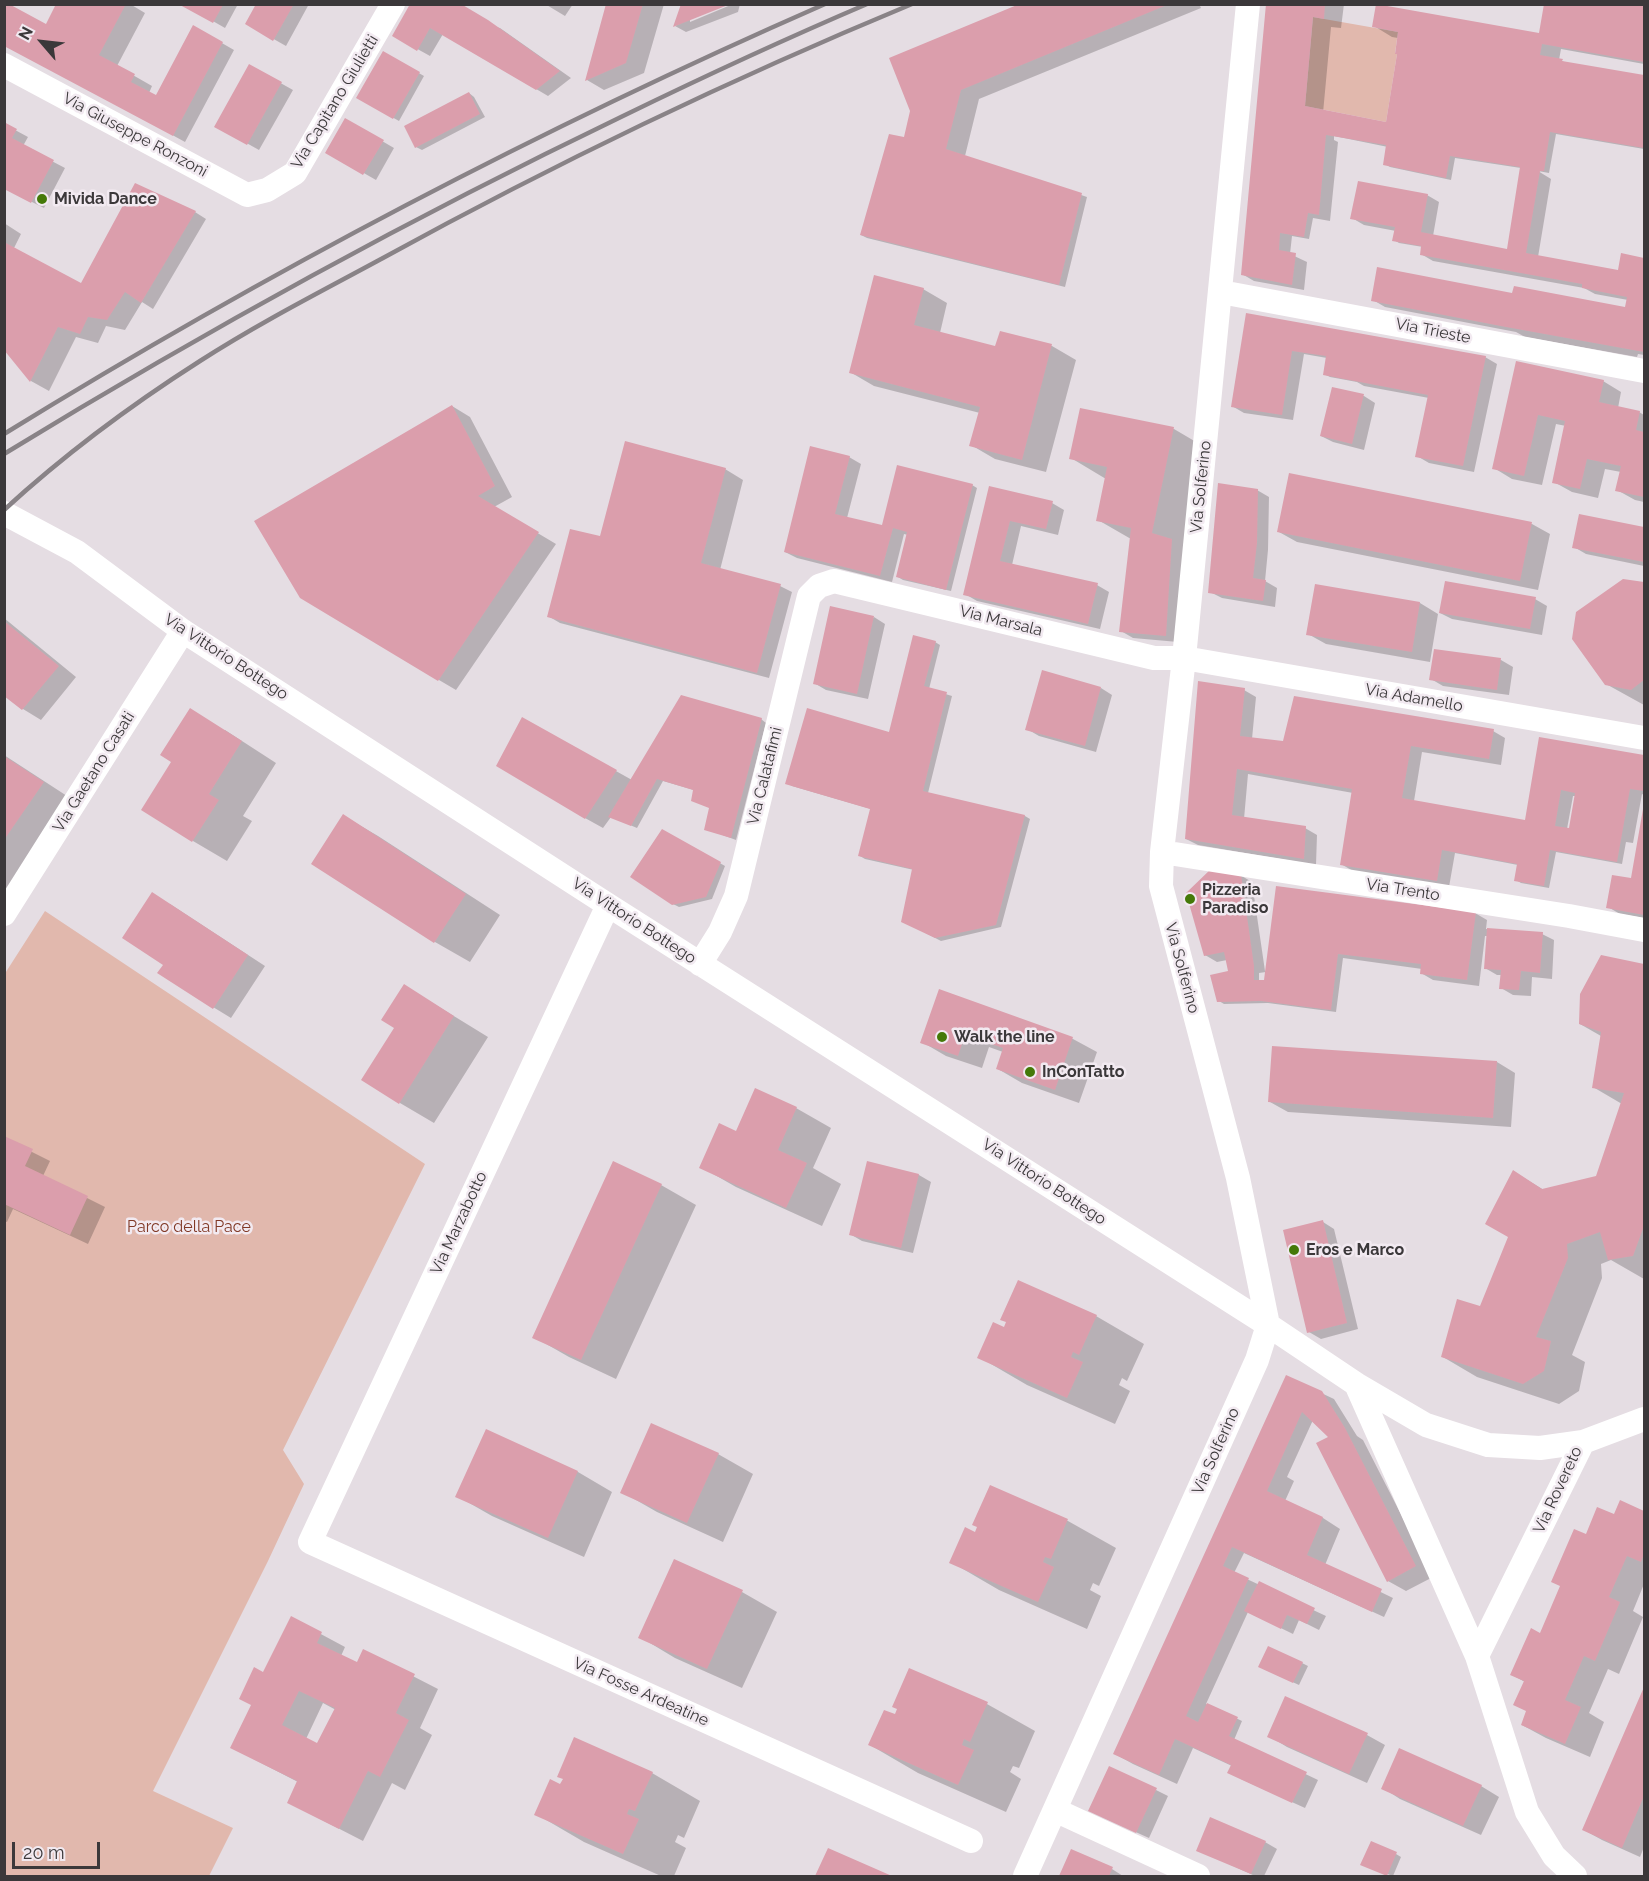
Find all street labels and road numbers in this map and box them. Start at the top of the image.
street label: Via Capitano Giulietti [287,31,383,173]
street label: Via Giuseppe Ronzoni [59,89,211,181]
street label: Via Trieste [1394,314,1472,348]
street label: Via Solferino [1187,440,1215,534]
street label: Via Marsala [957,601,1045,641]
street label: Via Vittorio Bottego [160,610,292,704]
street label: Via Adamello [1364,680,1464,716]
street label: Via Gaetano Casati [49,708,139,836]
street label: Via Calatafimi [744,725,786,827]
street label: Via Vittorio Bottego [568,874,700,968]
street label: Via Trento [1365,875,1441,905]
street label: Via Solferino [1161,921,1203,1015]
street label: Via Vittorio Bottego [978,1135,1110,1229]
street label: Via Marzabotto [427,1168,491,1278]
street label: Via Solferino [1188,1405,1244,1497]
street label: Via Rovereto [1530,1444,1586,1536]
street label: Via Fosse Ardeatine [570,1653,712,1731]

